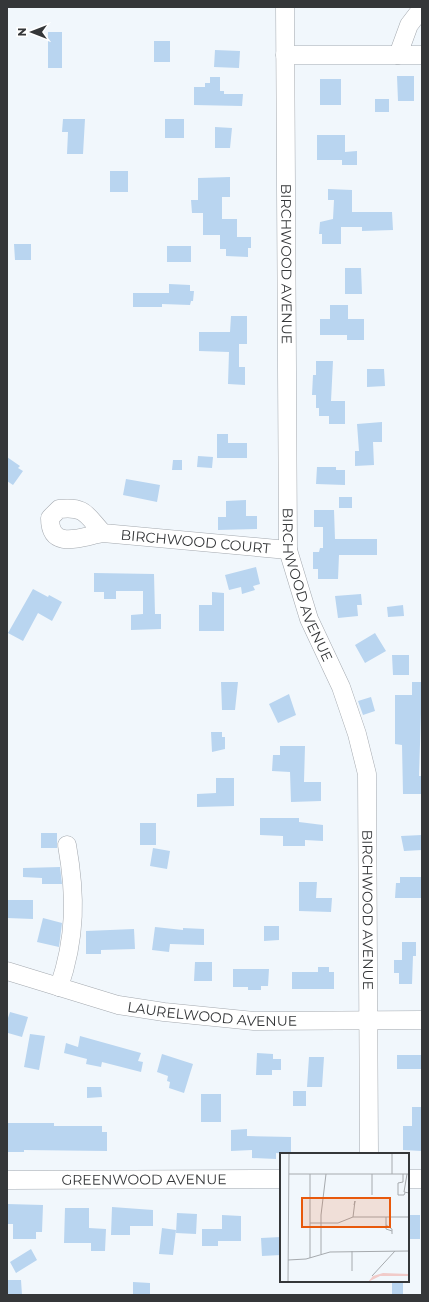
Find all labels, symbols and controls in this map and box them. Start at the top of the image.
north arrow [12,12,52,52]
text: N [15,28,29,36]
street label: BIRCHWOOD AVENUE [277,184,296,344]
street label: BIRCHWOOD AVENUE [279,508,337,665]
street label: BIRCHWOOD COURT [120,526,271,557]
street label: BIRCHWOOD AVENUE [358,830,377,990]
street label: LAURELWOOD AVENUE [126,998,297,1030]
inset map [280,1153,409,1282]
street label: GREENWOOD AVENUE [61,1170,227,1189]

